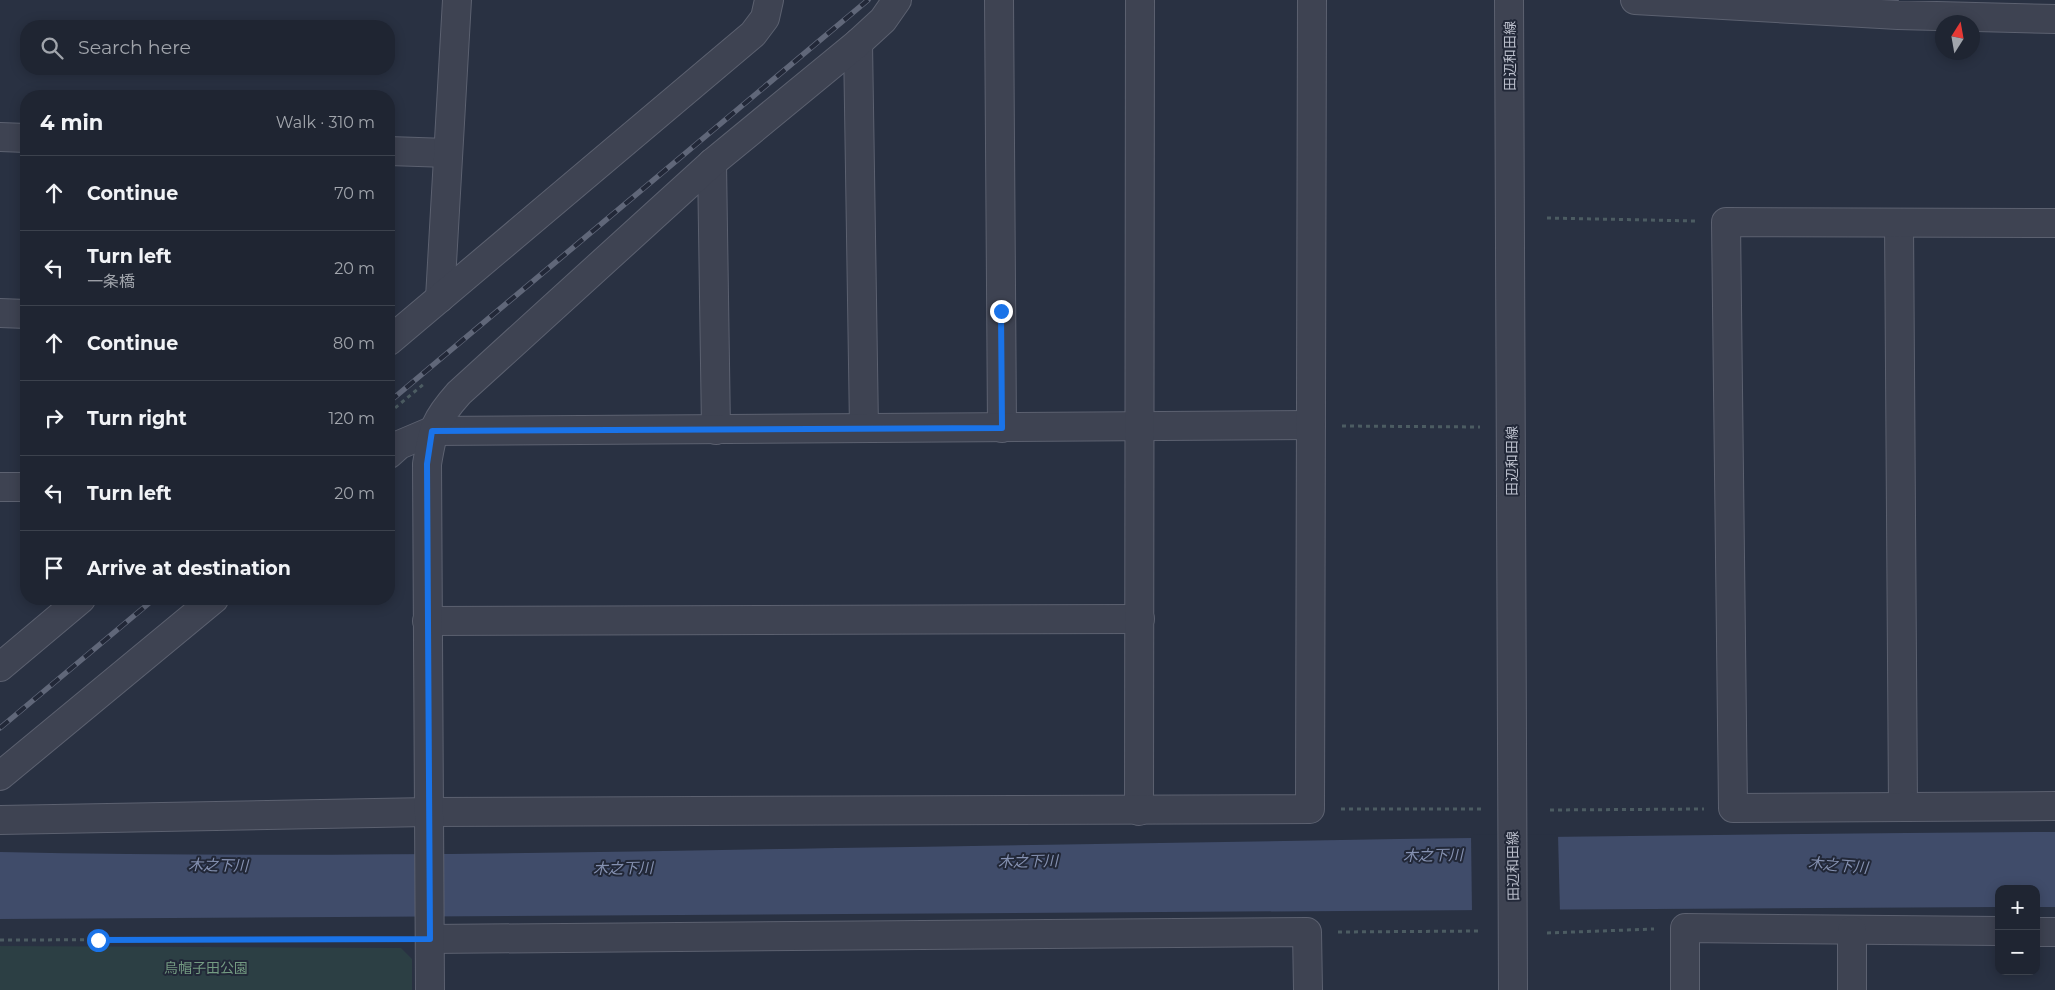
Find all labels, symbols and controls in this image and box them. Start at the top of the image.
north arrow [1935,15,1980,60]
search box [20,20,395,75]
street label: 田辺和田線 [1501,21,1519,91]
icon: search [38,34,66,62]
text: Search here [78,36,191,59]
text: 4 min [40,110,103,135]
text: Walk · 310 m [276,113,375,132]
icon: ahead [40,179,68,207]
text: Continue [87,182,178,205]
text: 70 m [334,184,375,203]
text: Turn left [87,245,172,268]
icon: left [40,254,68,282]
text: 20 m [334,259,375,278]
text: 一条橋 [87,272,135,291]
route end [990,300,1013,323]
icon: ahead [40,329,68,357]
text: Continue [87,332,178,355]
text: 80 m [333,334,375,353]
icon: right [40,404,68,432]
text: Turn right [87,407,187,430]
text: 120 m [328,409,375,428]
street label: 田辺和田線 [1503,426,1521,496]
icon: left [40,479,68,507]
text: Turn left [87,482,172,505]
text: 20 m [334,484,375,503]
icon: arrive [40,554,68,582]
text: Arrive at destination [87,557,291,580]
street label: 田辺和田線 [1503,831,1523,901]
water label: 木之下川 [1403,845,1465,865]
water label: 木之下川 [998,851,1060,871]
water label: 木之下川 [1807,853,1871,877]
water label: 木之下川 [188,855,250,875]
water label: 木之下川 [593,858,655,878]
map controls [1995,885,2040,975]
button: + [1995,885,2040,930]
route start [87,929,110,952]
button: − [1995,930,2040,975]
park label: 烏帽子田公園 [164,959,248,977]

